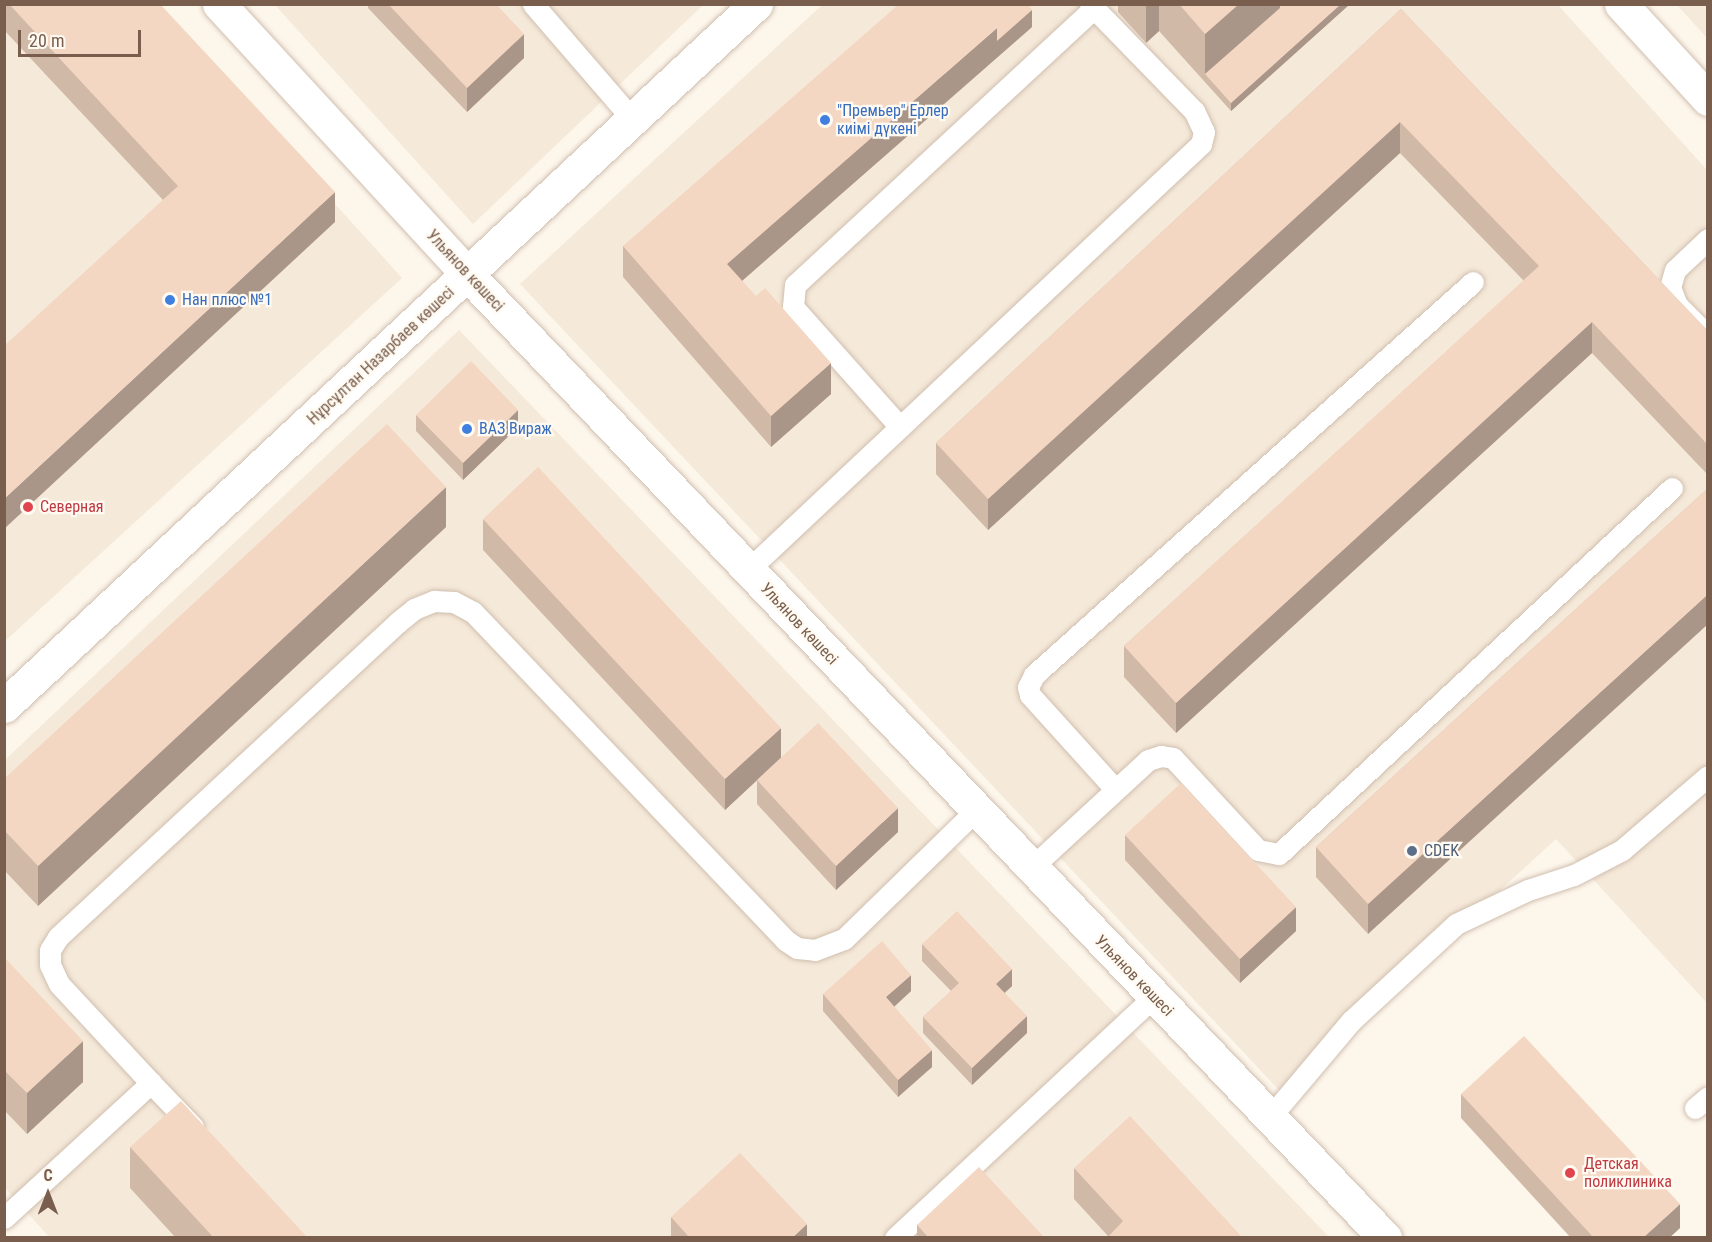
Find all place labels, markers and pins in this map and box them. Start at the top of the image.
place label: "Премьер" Ерлер киімі дүкені [837,101,949,139]
marker: "Премьер" Ерлер киімі дүкені [818,113,832,127]
place label: Нан плюс №1 [182,290,272,310]
marker: Нан плюс №1 [163,293,177,307]
place label: ВАЗ Вираж [479,419,552,439]
marker: ВАЗ Вираж [460,422,474,436]
place label: Северная [40,497,104,517]
marker: Северная [21,500,35,514]
place label: CDEK [1424,841,1459,861]
marker: CDEK [1405,844,1419,858]
place label: Детская поликлиника [1584,1154,1672,1192]
marker: Детская поликлиника [1561,1164,1579,1182]

